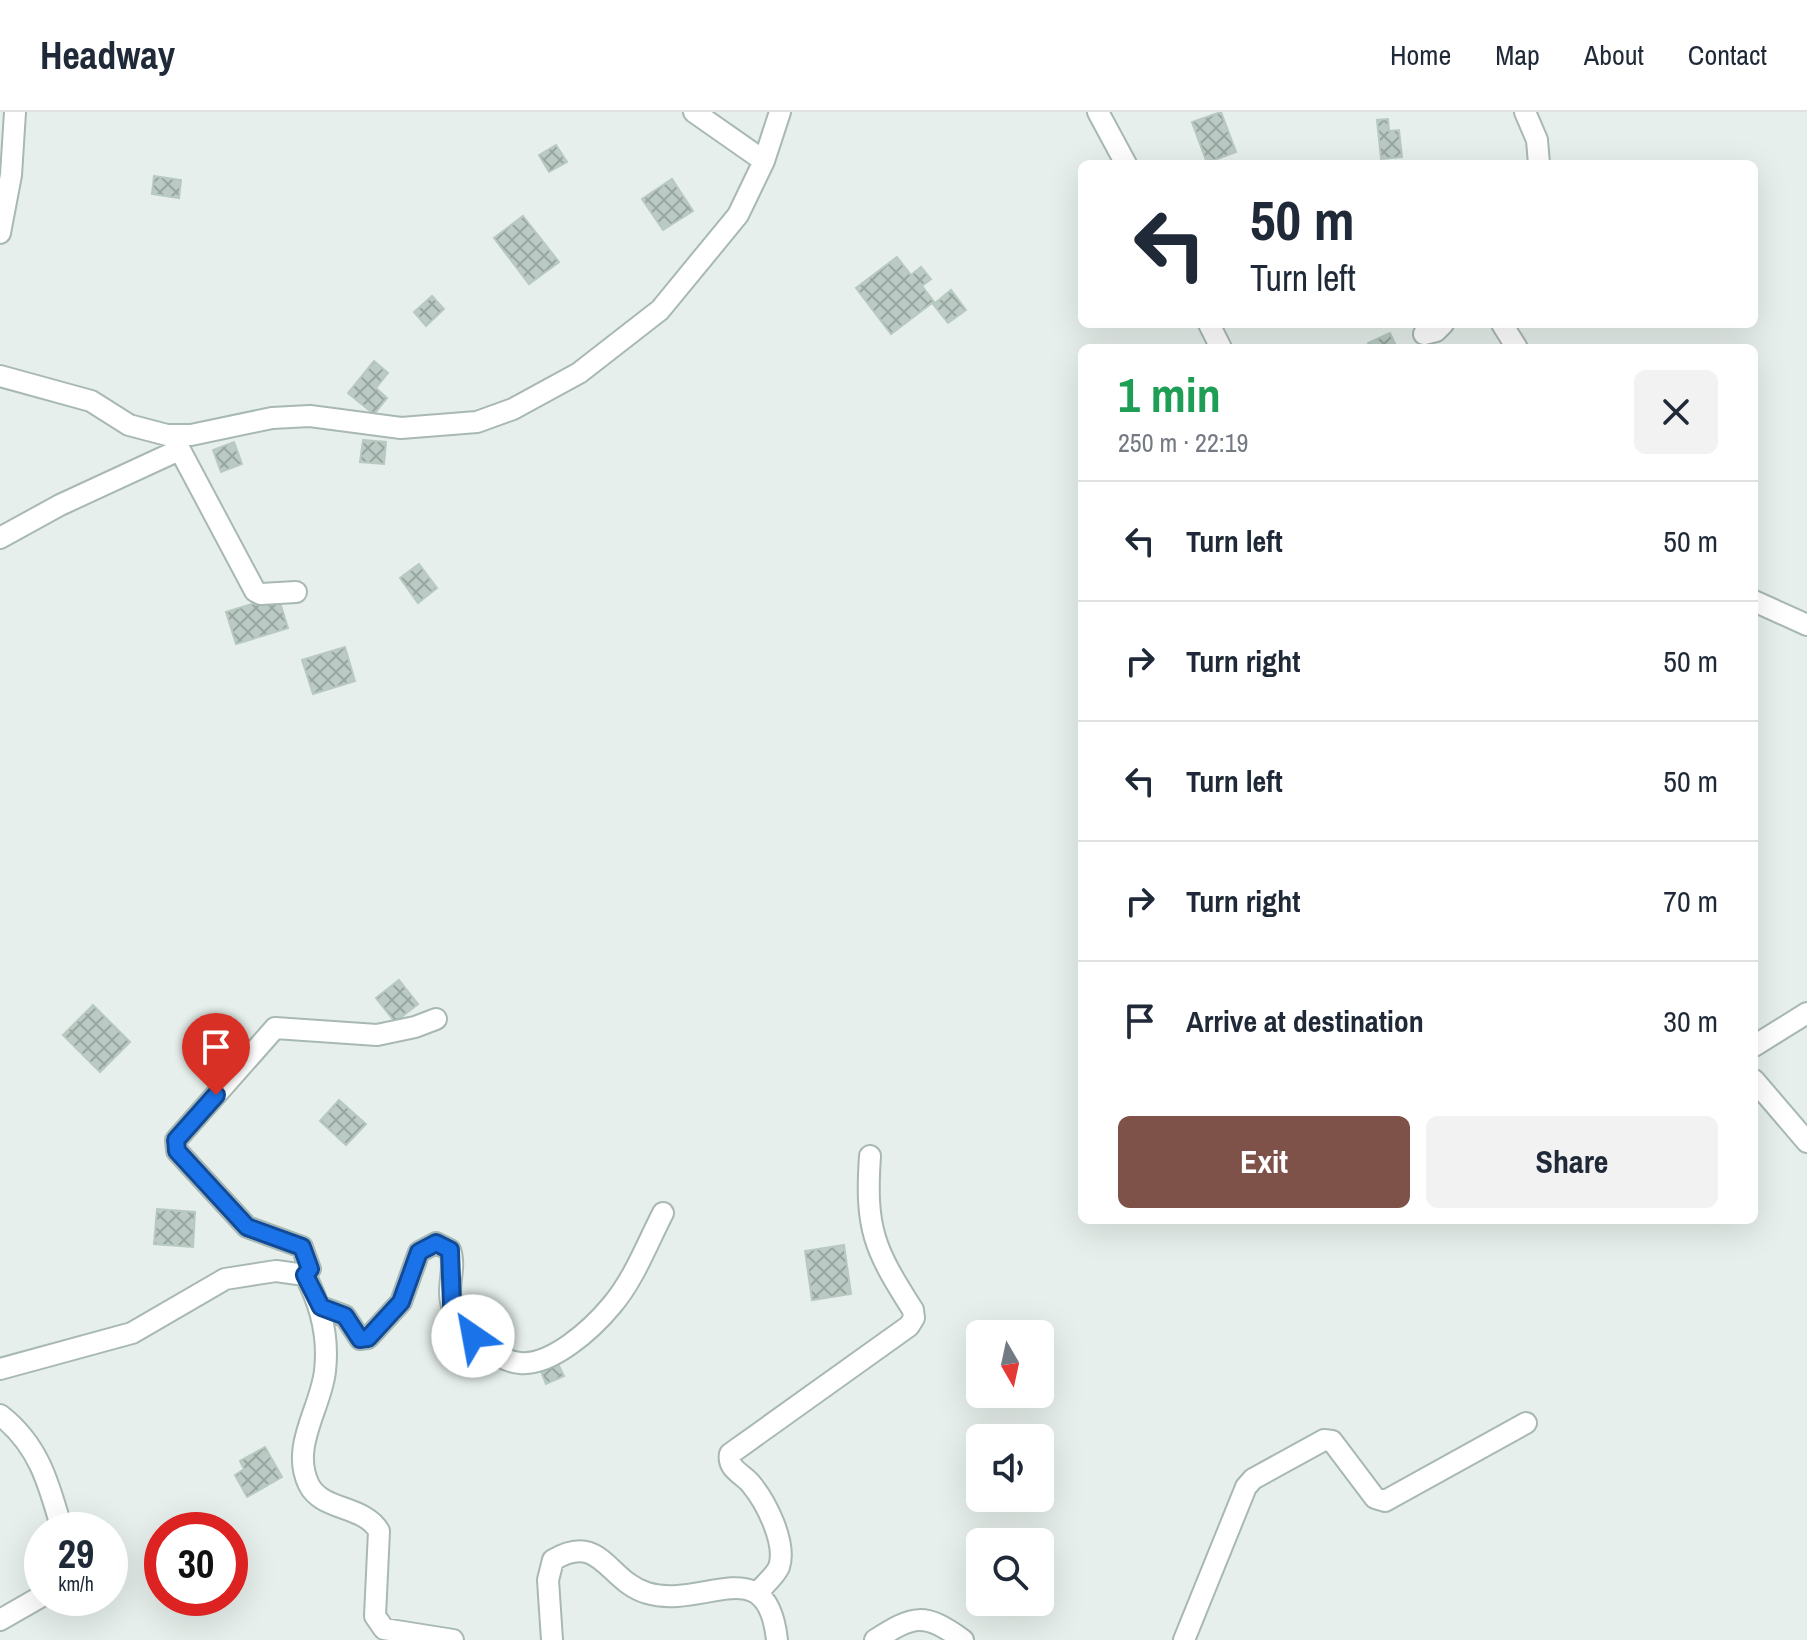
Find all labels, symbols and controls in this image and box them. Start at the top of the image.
text: Headway [40,30,175,81]
text: Home [1390,36,1451,74]
text: Map [1495,36,1540,74]
text: About [1584,36,1644,74]
text: Contact [1688,36,1767,74]
text: 50 m [1250,182,1355,257]
icon: left [1118,192,1222,296]
text: Turn left [1250,254,1356,302]
text: 1 min [1118,362,1221,427]
button: close [1634,370,1718,454]
text: 250 m · 22:19 [1118,425,1248,460]
icon: left [1118,519,1162,563]
text: Turn left [1186,521,1283,561]
text: 50 m [1663,521,1718,561]
icon: right [1118,639,1162,683]
text: Turn right [1186,641,1300,681]
text: 50 m [1663,641,1718,681]
icon: left [1118,759,1162,803]
text: Turn left [1186,761,1283,801]
text: 50 m [1663,761,1718,801]
icon: right [1118,879,1162,923]
text: Turn right [1186,881,1300,921]
text: 70 m [1663,881,1718,921]
icon: arrive [1118,999,1162,1043]
text: Arrive at destination [1186,1001,1424,1041]
text: 30 m [1663,1001,1718,1041]
pin [182,1013,250,1095]
icon: arrive [194,1025,238,1069]
button: Exit [1118,1116,1410,1208]
button: Share [1426,1116,1718,1208]
position arrow [431,1294,515,1378]
north arrow [966,1320,1054,1408]
map controls [966,1320,1054,1616]
button: sound [966,1424,1054,1512]
speed limit sign: 30 [144,1512,248,1616]
text: 29 [58,1527,94,1580]
button: search [966,1528,1054,1616]
text: km/h [58,1570,94,1597]

